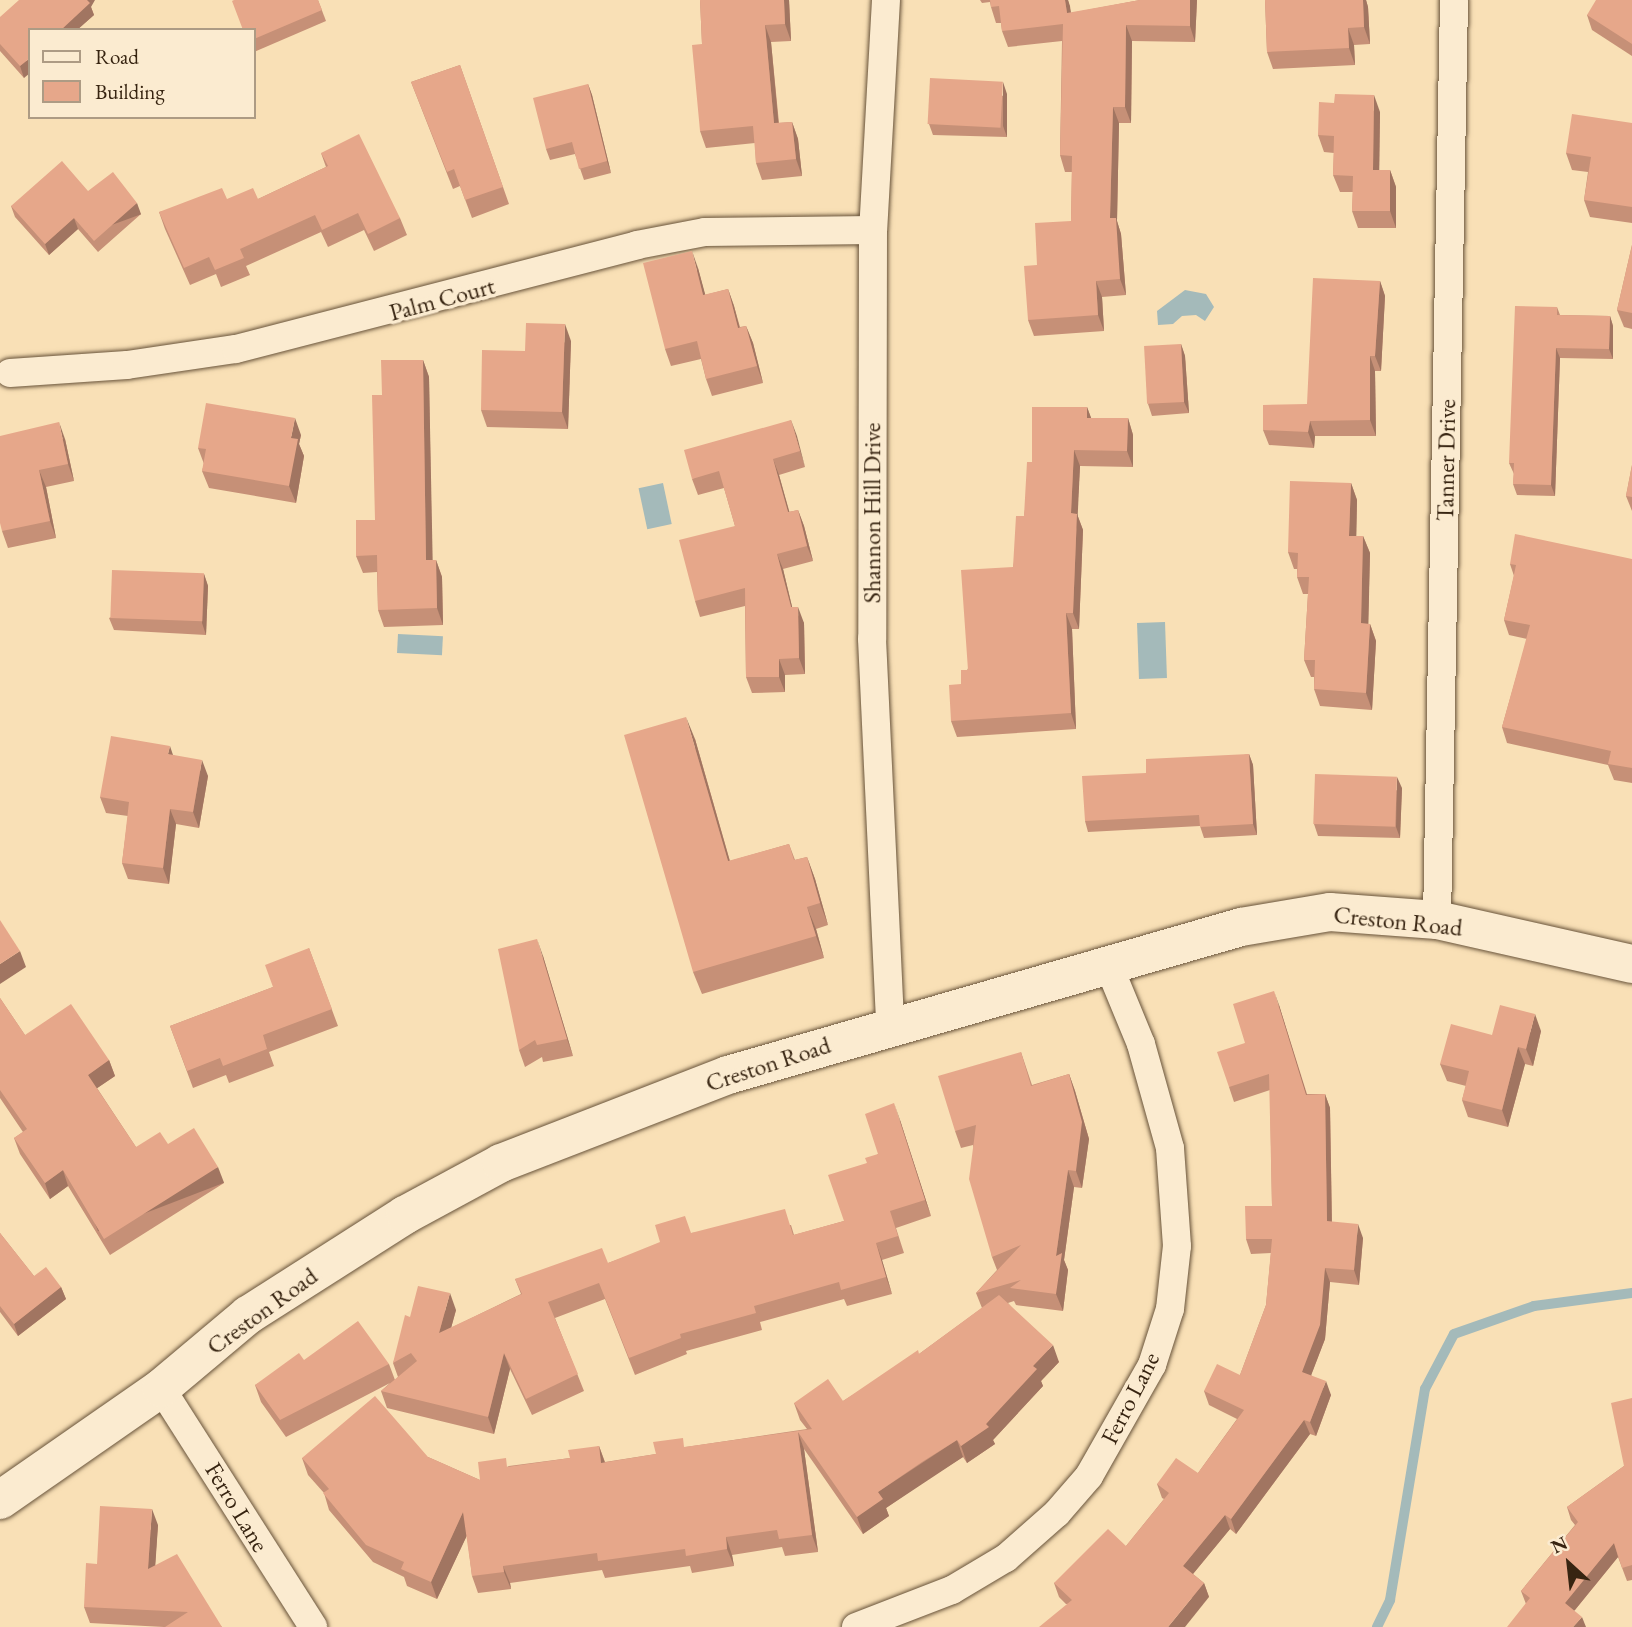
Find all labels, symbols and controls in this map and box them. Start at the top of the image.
legend [28,28,256,119]
text: Road [95,43,139,70]
text: Building [95,78,165,105]
street label: Palm Court [386,271,498,327]
street label: Tanner Drive [1431,399,1461,521]
street label: Shannon Hill Drive [858,423,886,603]
street label: Creston Road [1332,900,1464,942]
street label: Creston Road [702,1030,834,1098]
street label: Creston Road [201,1261,323,1361]
street label: Ferro Lane [1095,1347,1165,1449]
street label: Ferro Lane [199,1457,275,1557]
north arrow [1534,1529,1604,1599]
text: N [1547,1530,1572,1559]

